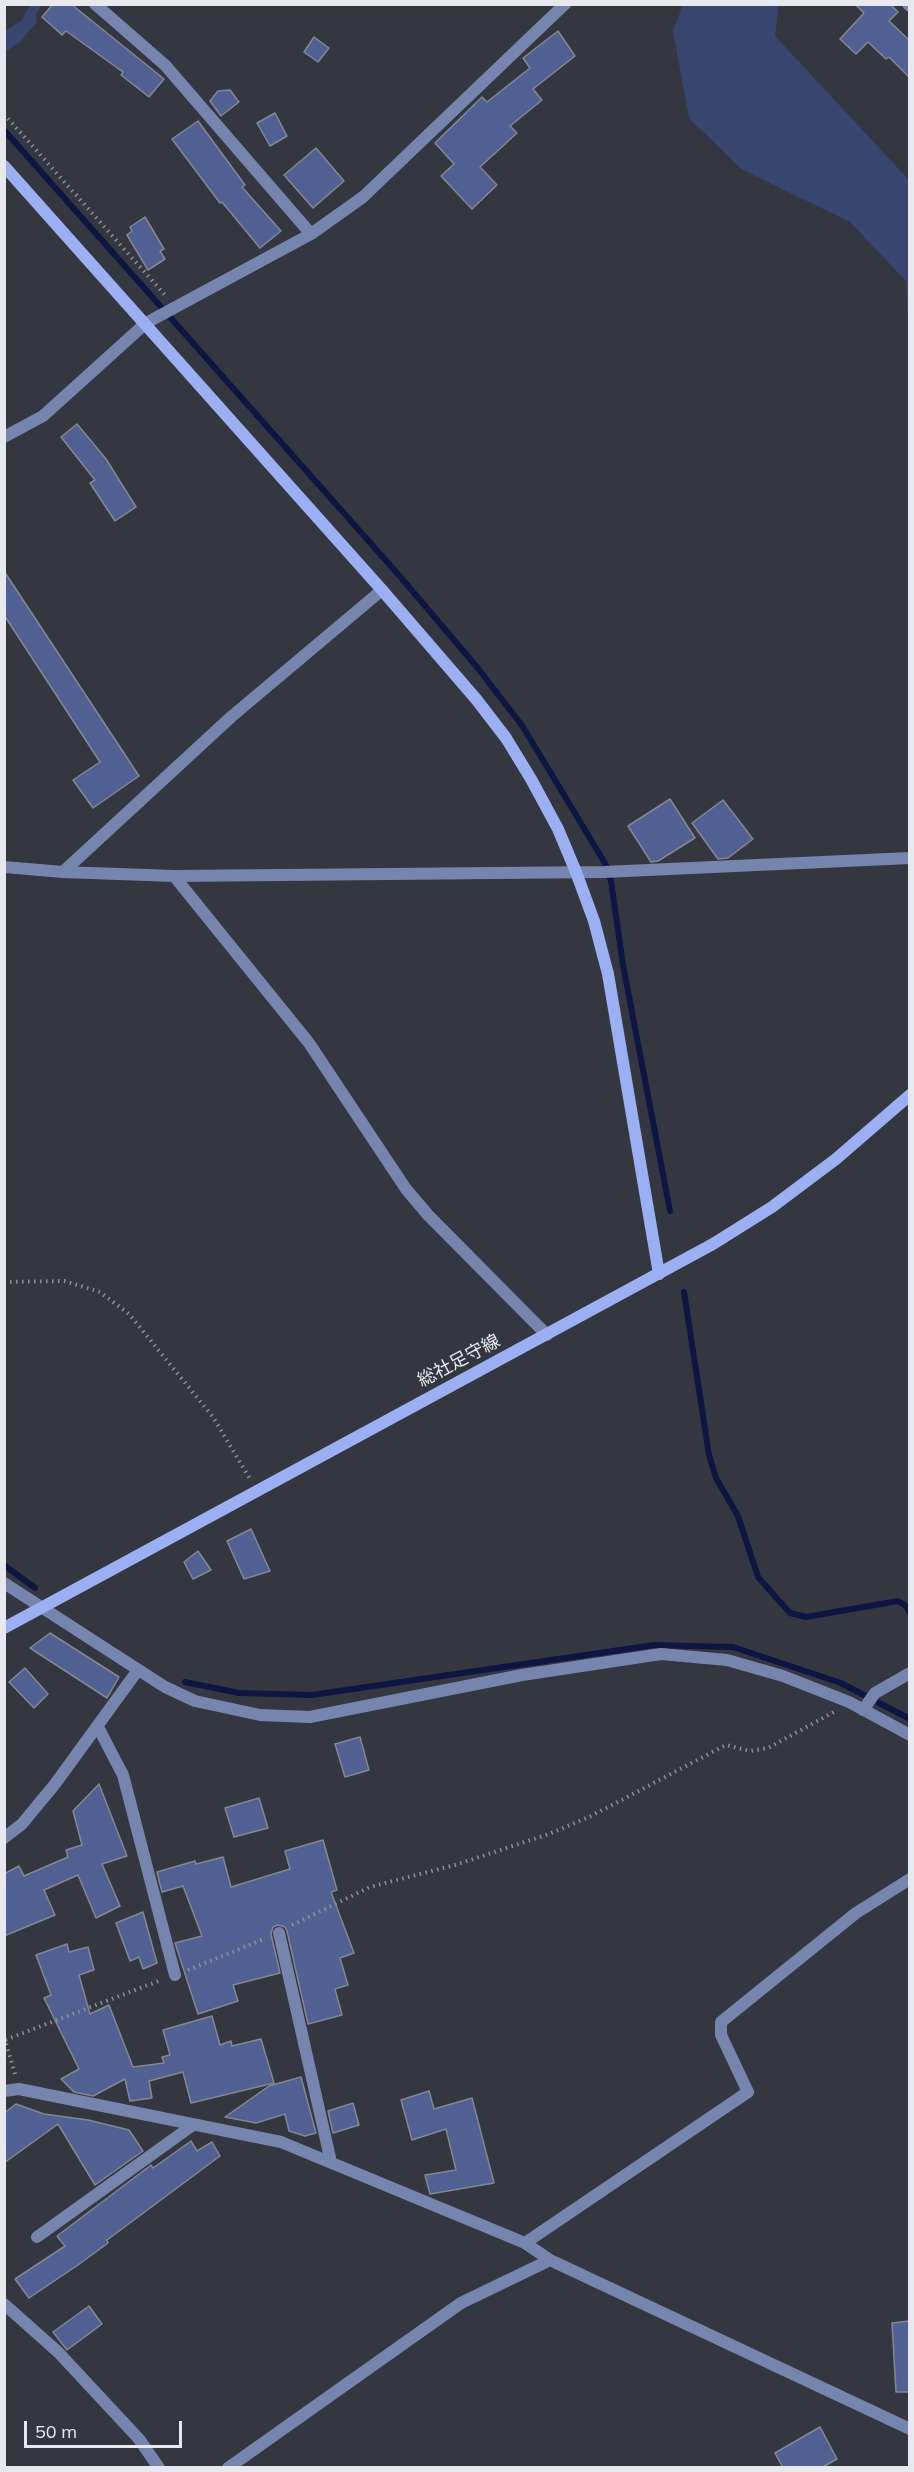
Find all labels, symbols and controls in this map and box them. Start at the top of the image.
street label: 総社足守線 [414,1330,504,1392]
scale bar [27,2409,184,2447]
text: 50 m [35,2420,77,2443]

